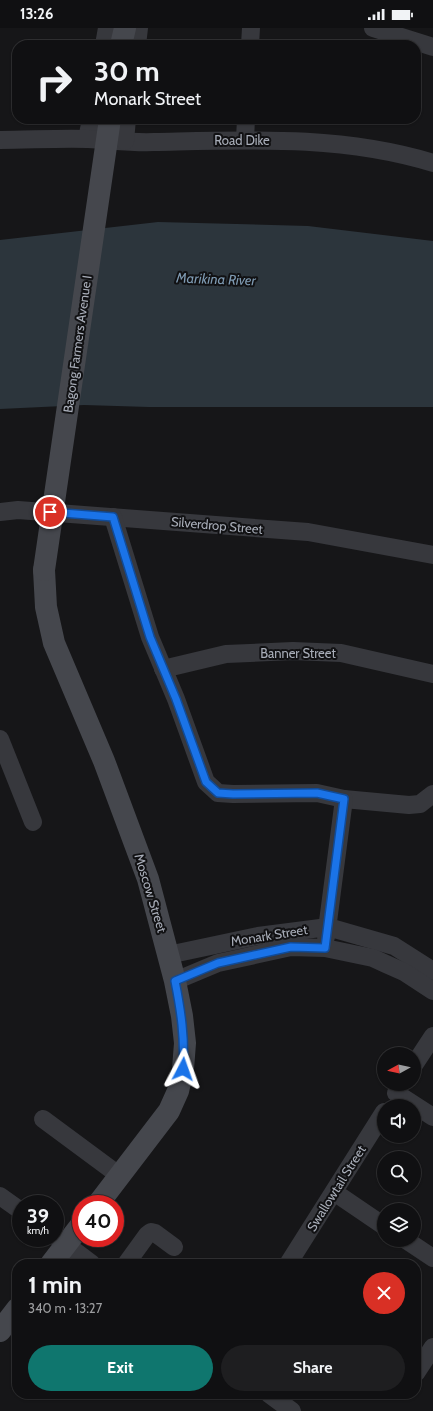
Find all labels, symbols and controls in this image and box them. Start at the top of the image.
text: 13:26 [20,5,53,23]
text: 30 m [94,54,160,88]
icon: right [28,56,80,108]
text: Monark Street [94,88,201,110]
street label: Road Dike [214,132,270,148]
water label: Marikina River [175,269,257,289]
street label: Bagong Farmers Avenue I [59,274,95,414]
pin [33,495,67,529]
icon: arrive [39,501,61,523]
street label: Silverdrop Street [170,513,264,537]
street label: Banner Street [260,645,336,661]
street label: Moscow Street [131,852,171,935]
street label: Monark Street [230,921,309,949]
north arrow [377,1047,421,1091]
map controls [377,1047,421,1247]
position arrow [162,1048,204,1090]
button: sound [377,1099,421,1143]
street label: Swallowtail Street [303,1142,369,1234]
button: search [377,1151,421,1195]
speed limit sign: 40 [72,1195,124,1247]
button: layers [377,1203,421,1247]
text: 39 [27,1204,49,1228]
text: km/h [27,1224,49,1237]
text: 1 min [28,1270,82,1299]
button: close [363,1272,405,1314]
text: 340 m · 13:27 [28,1300,102,1316]
button: Exit [28,1345,213,1391]
button: Share [221,1345,405,1391]

